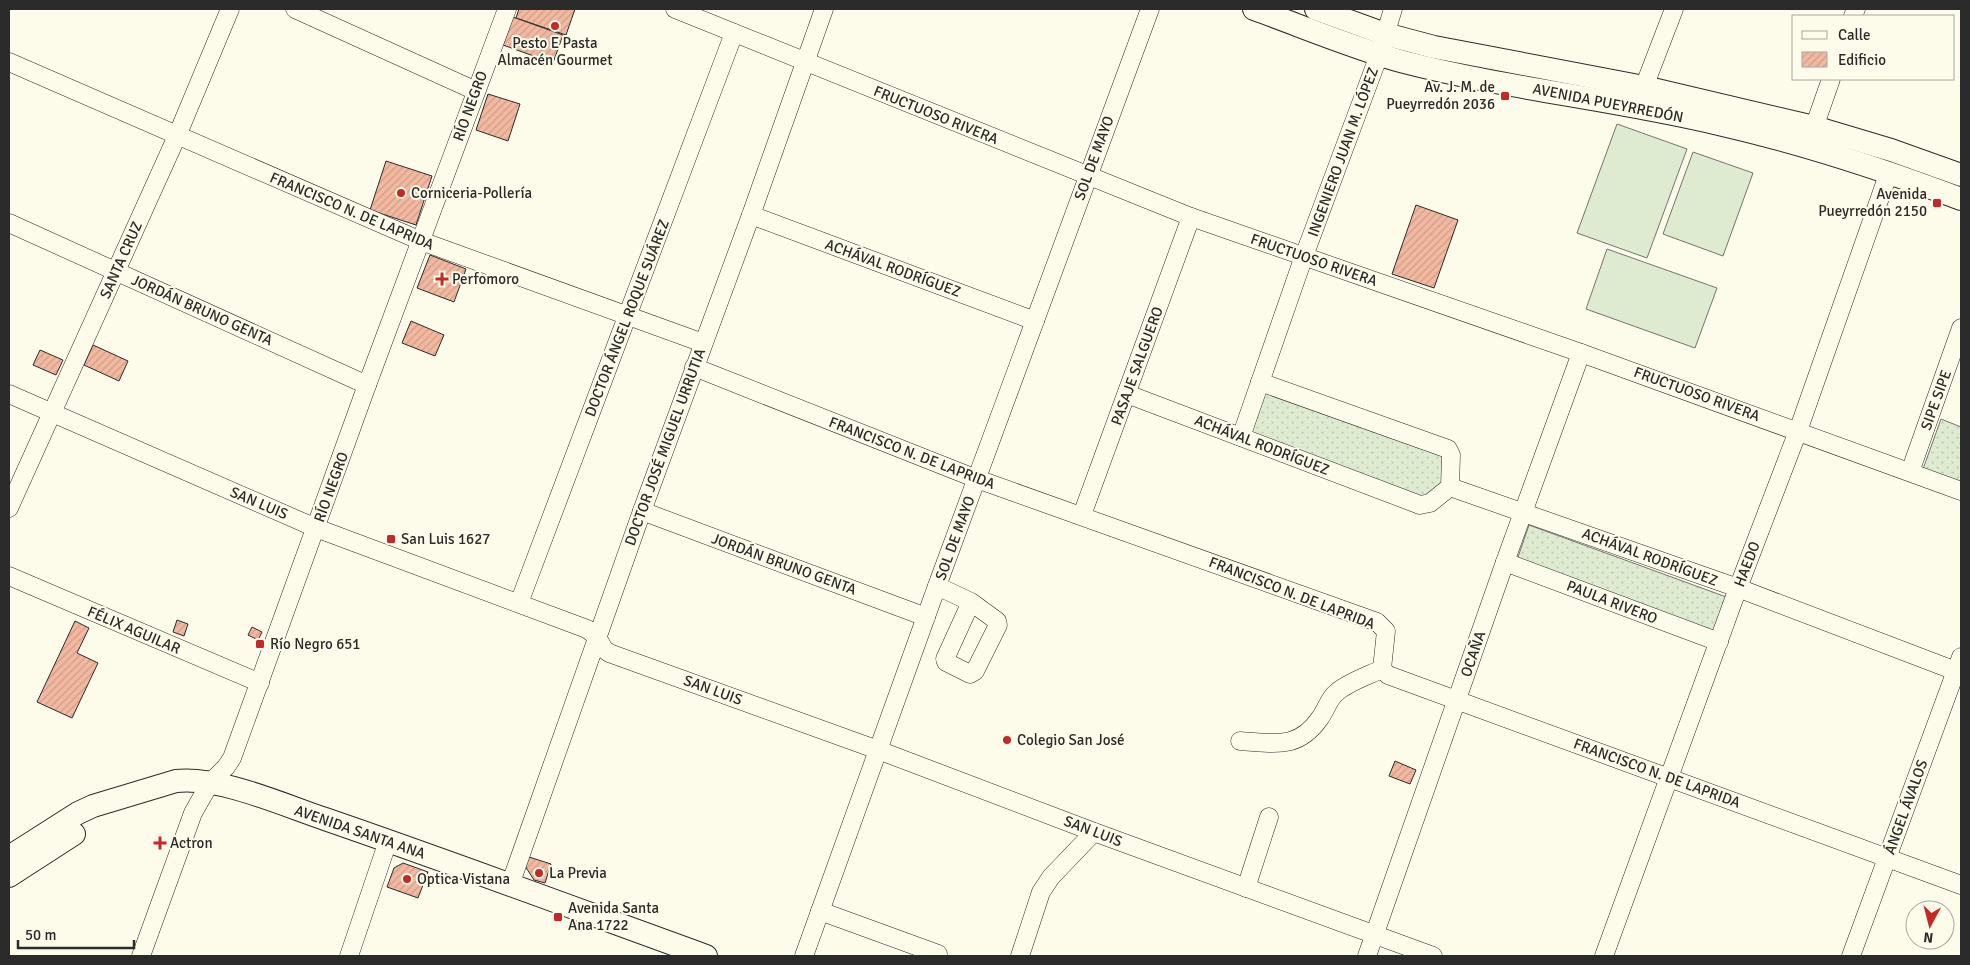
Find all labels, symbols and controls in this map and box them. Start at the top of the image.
legend [1792,15,1955,80]
marker: Pesto E Pasta Almacén Gourmet [549,20,561,32]
text: Calle [1838,26,1871,44]
place label: Pesto E Pasta Almacén Gourmet [498,34,612,69]
text: Edificio [1838,51,1886,69]
street label: INGENIERO JUAN M. LÓPEZ [1303,64,1382,239]
street label: RÍO NEGRO [448,68,491,144]
place label: Av. J. M. de Pueyrredón 2036 [1386,78,1495,113]
street label: AVENIDA PUEYRREDÓN [1531,79,1685,126]
street label: FRUCTUOSO RIVERA [871,82,1001,148]
marker: Av. J. M. de Pueyrredón 2036 [1499,90,1511,102]
street label: SOL DE MAYO [1070,113,1118,203]
street label: FRANCISCO N. DE LAPRIDA [267,168,437,254]
place label: Corniceria-Pollería [411,184,532,202]
place label: Avenida Pueyrredón 2150 [1818,185,1927,220]
marker: Corniceria-Pollería [395,187,407,199]
marker: Avenida Pueyrredón 2150 [1931,197,1943,209]
street label: DOCTOR ÁNGEL ROQUE SUÁREZ [580,217,673,419]
street label: SANTA CRUZ [96,219,146,301]
street label: FRUCTUOSO RIVERA [1248,230,1380,290]
street label: ACHÁVAL RODRÍGUEZ [823,234,964,301]
street label: JORDÁN BRUNO GENTA [129,270,276,349]
place label: Perfomoro [452,270,519,288]
marker: Perfomoro [436,273,448,285]
street label: PASAJE SALGUERO [1107,304,1167,428]
street label: DOCTOR JOSÉ MIGUEL URRUTIA [620,345,709,548]
street label: FRUCTUOSO RIVERA [1631,363,1763,425]
street label: SIPE SIPE [1917,367,1955,433]
street label: ACHÁVAL RODRÍGUEZ [1192,410,1332,479]
street label: FRANCISCO N. DE LAPRIDA [826,413,998,493]
street label: RÍO NEGRO [309,449,352,525]
street label: SAN LUIS [227,483,291,523]
street label: SOL DE MAYO [931,493,979,583]
street label: ACHÁVAL RODRÍGUEZ [1580,523,1721,590]
street label: JORDÁN BRUNO GENTA [709,528,859,599]
place label: San Luis 1627 [401,530,490,548]
marker: San Luis 1627 [385,533,397,545]
street label: HAEDO [1730,539,1764,589]
street label: FRANCISCO N. DE LAPRIDA [1206,553,1378,633]
street label: PAULA RIVERO [1564,576,1660,628]
street label: FÉLIX AGUILAR [85,601,184,658]
street label: OCAÑA [1456,628,1489,679]
place label: Río Negro 651 [270,635,360,653]
marker: Río Negro 651 [254,638,266,650]
street label: SAN LUIS [681,671,745,709]
place label: Colegio San José [1017,731,1125,749]
marker: Colegio San José [1001,734,1013,746]
street label: FRANCISCO N. DE LAPRIDA [1571,734,1743,812]
street label: ÁNGEL ÁVALOS [1880,757,1931,857]
street label: AVENIDA SANTA ANA [292,801,428,863]
street label: SAN LUIS [1061,812,1125,850]
place label: Actron [170,834,213,852]
marker: Actron [154,837,166,849]
place label: La Previa [549,864,607,882]
marker: La Previa [533,867,545,879]
place label: Optica Vistana [417,870,510,888]
marker: Optica Vistana [401,873,413,885]
place label: Avenida Santa Ana 1722 [568,899,659,934]
north arrow [1905,900,1955,950]
marker: Avenida Santa Ana 1722 [552,911,564,923]
scale bar [18,918,134,950]
text: 50 m [25,926,56,944]
text: N [1923,928,1934,946]

